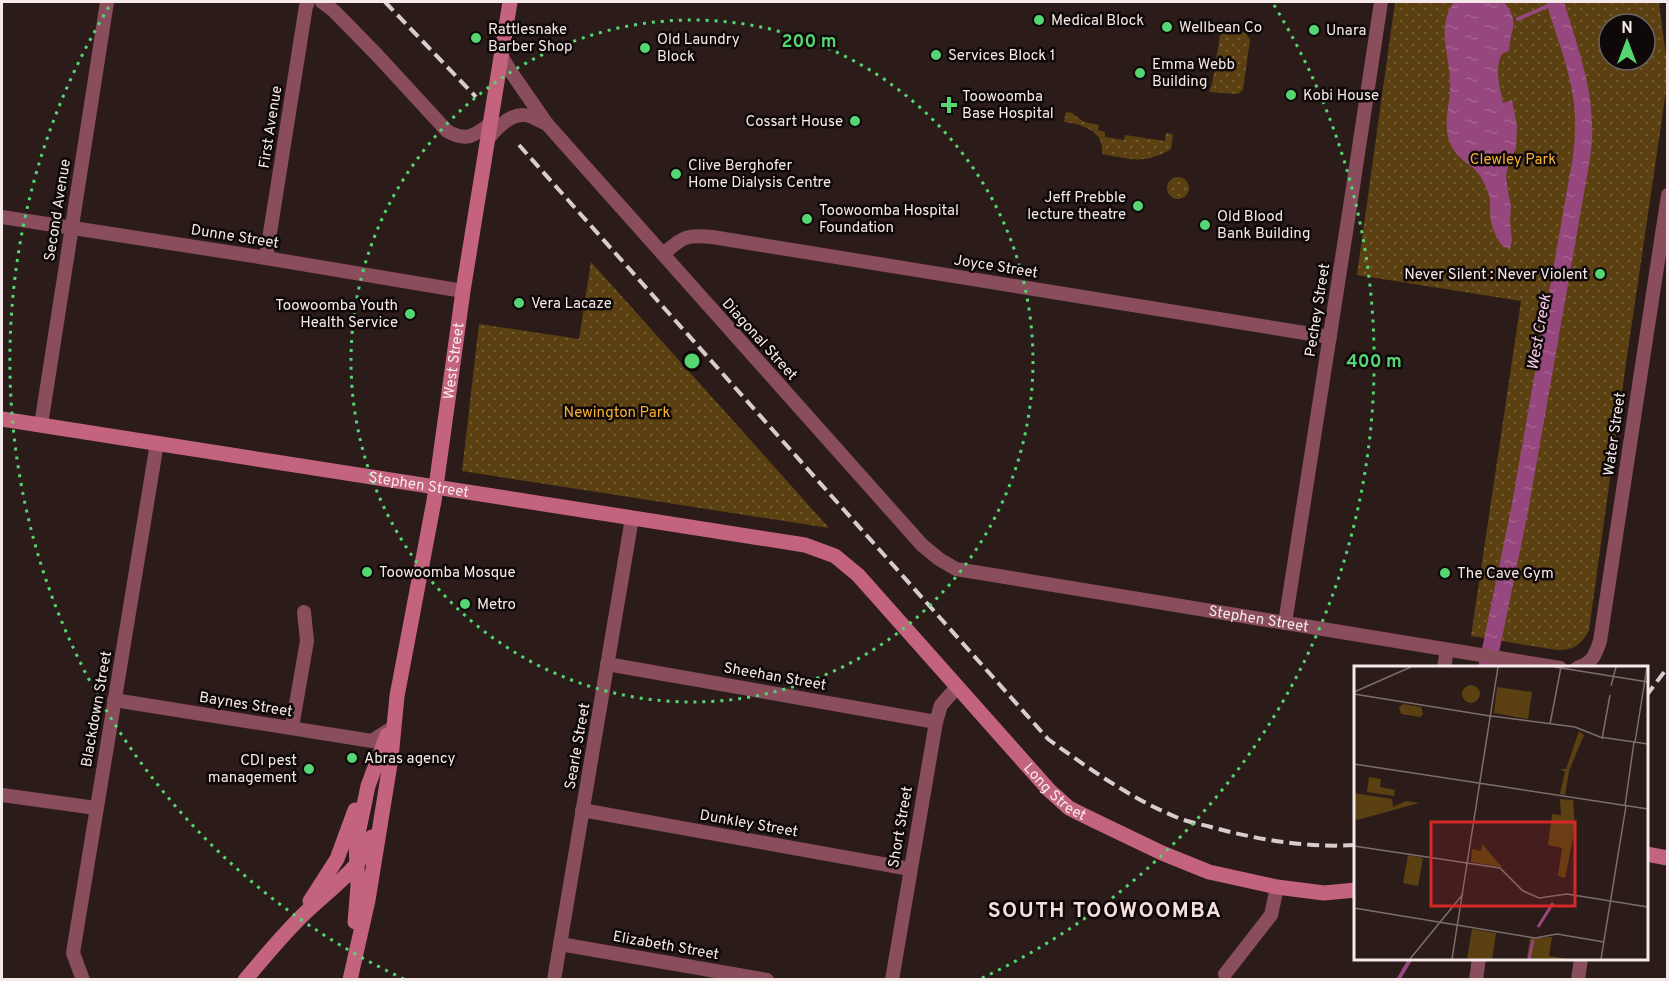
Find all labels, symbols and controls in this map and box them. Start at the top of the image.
place label: Medical Block [1051,12,1144,31]
north arrow [1597,12,1657,72]
marker: Medical Block [1032,13,1046,27]
place label: Wellbean Co [1179,19,1262,38]
text: N [1621,19,1633,39]
marker: Wellbean Co [1160,20,1174,34]
place label: Rattlesnake Barber Shop [488,21,573,57]
place label: Unara [1326,22,1366,41]
marker: Unara [1307,23,1321,37]
marker: Rattlesnake Barber Shop [469,31,483,45]
place label: Old Laundry Block [657,31,740,67]
text: 200 m [781,31,837,54]
marker: Old Laundry Block [638,41,652,55]
place label: Services Block 1 [948,47,1055,66]
marker: Services Block 1 [929,48,943,62]
place label: Emma Webb Building [1152,56,1235,92]
marker: Emma Webb Building [1133,66,1147,80]
street label: First Avenue [256,84,287,170]
place label: Kobi House [1303,87,1379,106]
place label: Toowoomba Base Hospital [962,88,1054,124]
marker: Kobi House [1284,88,1298,102]
marker: Toowoomba Base Hospital [940,96,958,114]
place label: Cossart House [745,113,843,132]
marker: Cossart House [848,114,862,128]
park label: Clewley Park [1470,151,1556,170]
place label: Clive Berghofer Home Dialysis Centre [688,157,831,193]
street label: Second Avenue [41,158,76,263]
marker: Clive Berghofer Home Dialysis Centre [669,167,683,181]
place label: Jeff Prebble lecture theatre [1027,189,1126,225]
marker: Jeff Prebble lecture theatre [1131,199,1145,213]
place label: Toowoomba Hospital Foundation [819,202,959,238]
place label: Old Blood Bank Building [1217,208,1310,244]
marker: Toowoomba Hospital Foundation [800,212,814,226]
marker: Old Blood Bank Building [1198,218,1212,232]
street label: Dunne Street [189,221,280,254]
street label: Joyce Street [952,251,1039,284]
street label: Pechey Street [1302,262,1335,358]
place label: Never Silent : Never Violent [1404,266,1588,285]
marker: Never Silent : Never Violent [1593,267,1607,281]
water label: West Creek [1523,292,1557,372]
place label: Vera Lacaze [531,295,612,314]
street label: Diagonal Street [717,295,801,385]
marker: Vera Lacaze [512,296,526,310]
place label: Toowoomba Youth Health Service [275,297,398,333]
marker: Toowoomba Youth Health Service [403,307,417,321]
street label: West Street [440,321,470,401]
centre of rings [682,351,702,371]
text: 400 m [1346,351,1402,374]
street label: Water Street [1600,391,1631,477]
park label: Newington Park [564,404,671,423]
street label: Stephen Street [367,469,470,503]
place label: Toowoomba Mosque [379,564,516,583]
marker: Toowoomba Mosque [360,565,374,579]
place label: The Cave Gym [1457,565,1554,584]
marker: The Cave Gym [1438,566,1452,580]
place label: Metro [477,596,516,615]
marker: Metro [458,597,472,611]
street label: Stephen Street [1207,603,1310,638]
street label: Blackdown Street [78,650,117,769]
street label: Sheehan Street [722,659,828,696]
inset map [1354,666,1648,960]
street label: Baynes Street [198,689,294,722]
street label: Searle Street [562,702,595,791]
place label: Abras agency [364,750,456,769]
marker: Abras agency [345,751,359,765]
place label: CDI pest management [208,752,297,788]
street label: Long Street [1019,760,1089,826]
marker: CDI pest management [302,762,316,776]
street label: Short Street [885,785,918,870]
street label: Dunkley Street [698,806,799,842]
district label: SOUTH TOOWOOMBA [988,898,1222,925]
street label: Elizabeth Street [611,928,720,965]

